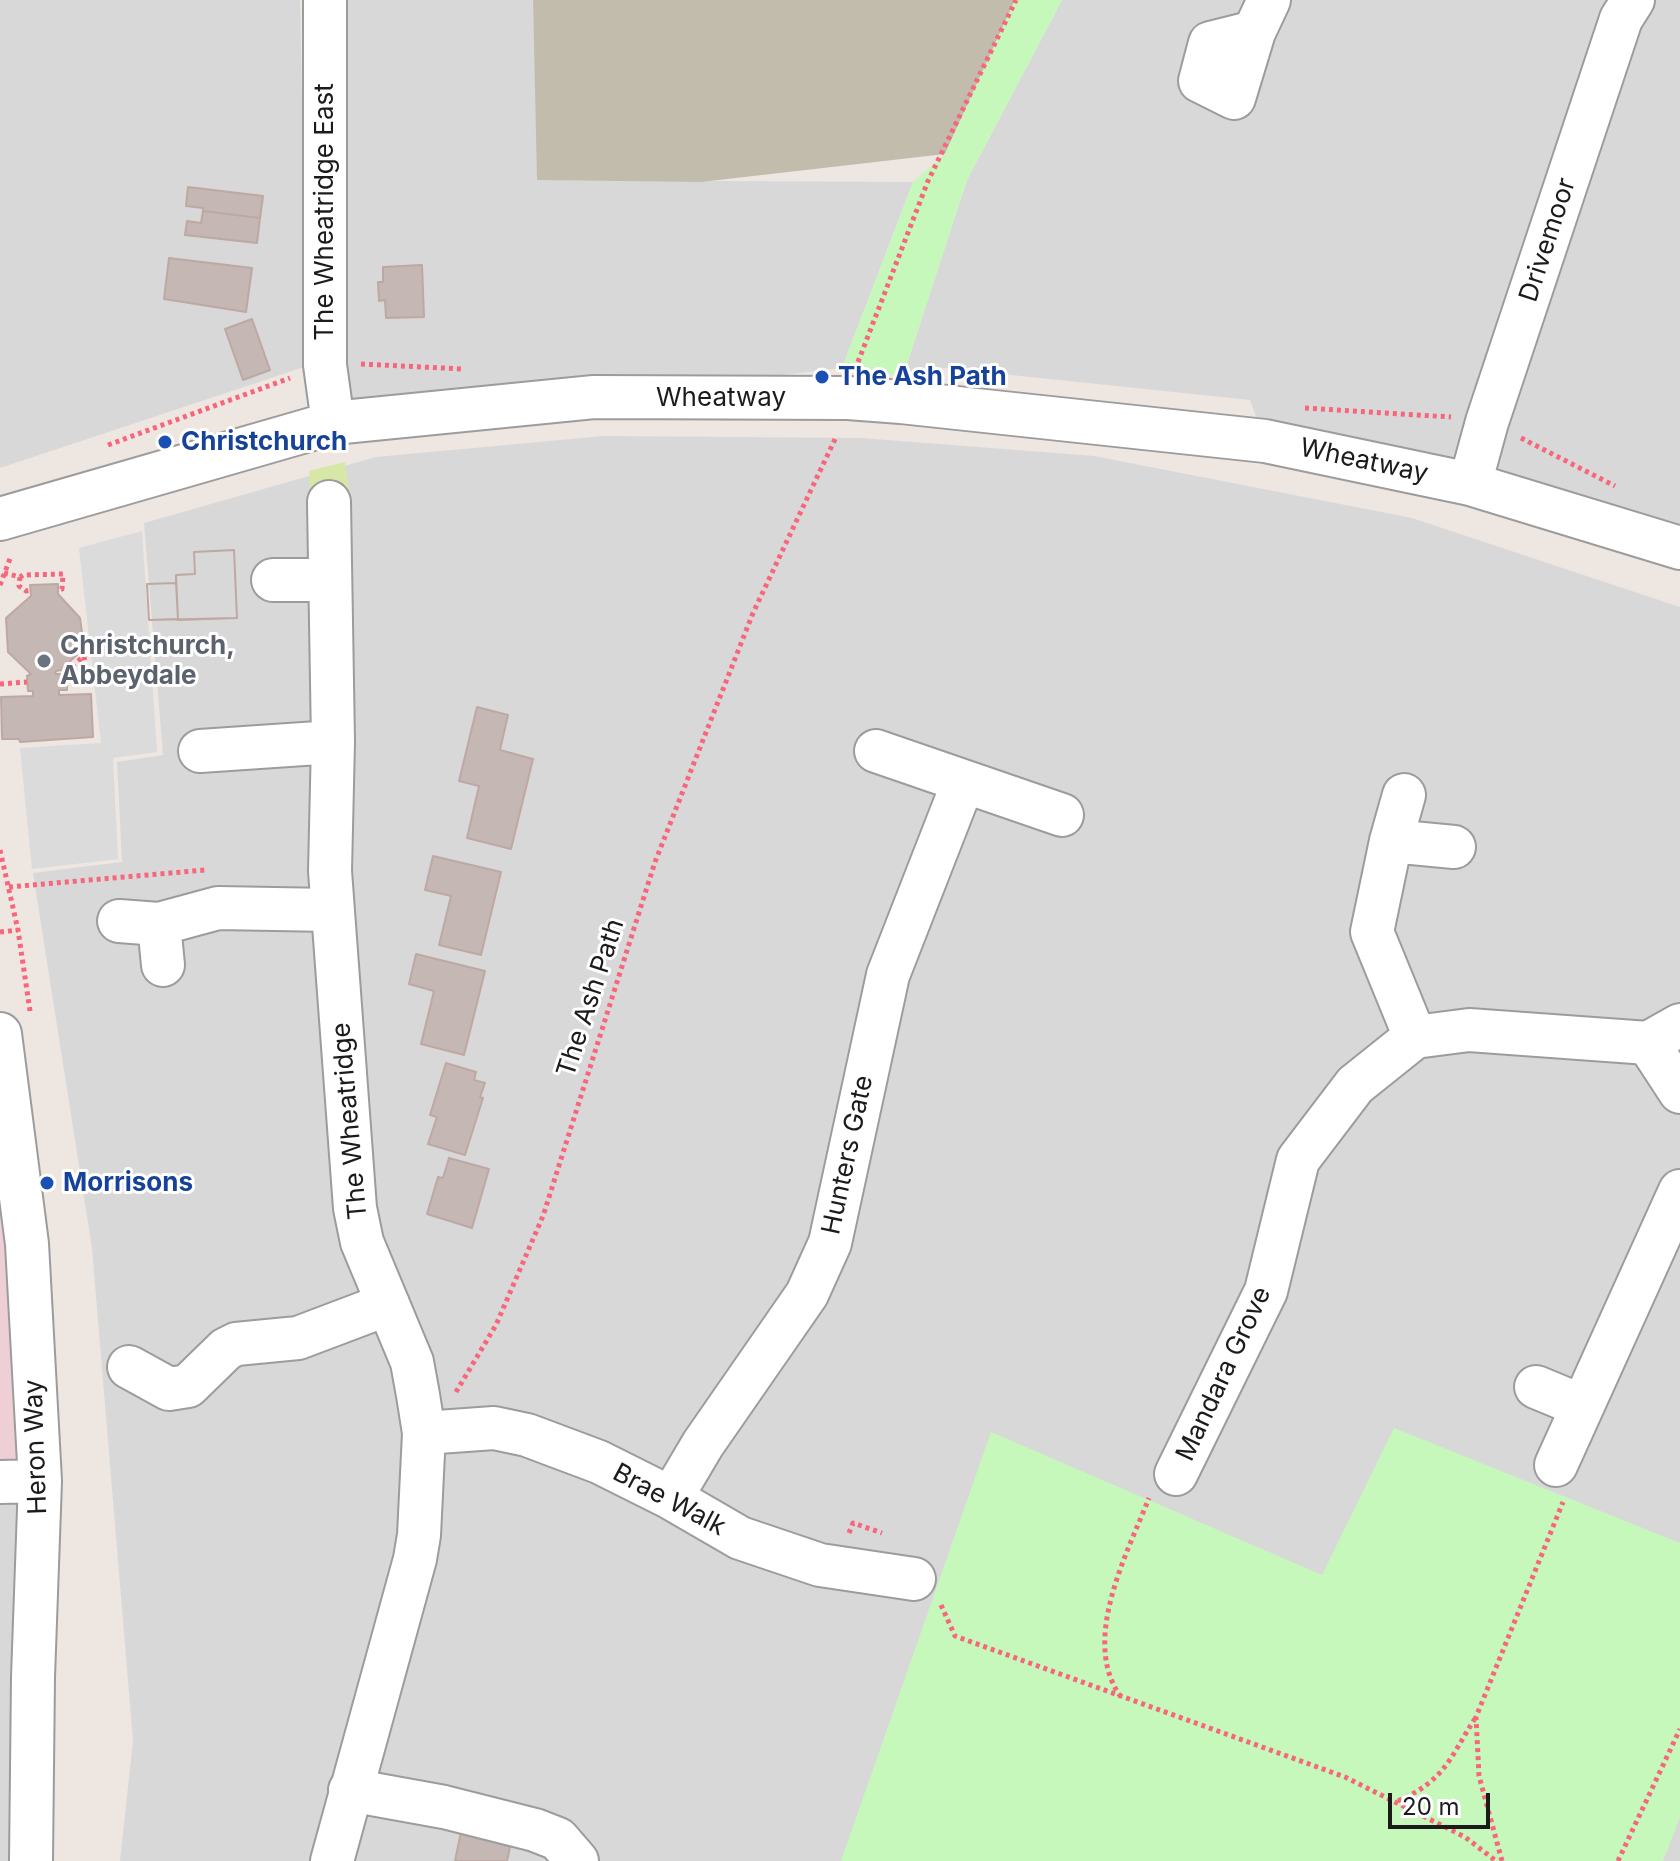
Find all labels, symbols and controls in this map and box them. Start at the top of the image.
street label: The Wheatridge East [309,83,341,341]
street label: Drivemoor [1513,174,1583,306]
place label: The Ash Path [838,361,1007,393]
marker: The Ash Path [813,368,831,386]
street label: Wheatway [656,382,786,414]
place label: Christchurch [181,426,347,458]
street label: Wheatway [1297,432,1431,490]
marker: Christchurch [156,433,174,451]
place label: Christchurch, Abbeydale [60,630,235,692]
marker: Christchurch, Abbeydale [35,652,53,670]
street label: The Ash Path [551,915,631,1081]
street label: The Wheatridge [326,1021,374,1221]
street label: Hunters Gate [816,1073,880,1237]
place label: Morrisons [63,1167,193,1199]
marker: Morrisons [38,1174,56,1192]
street label: Mandara Grove [1170,1282,1278,1466]
street label: Heron Way [18,1379,54,1515]
street label: Brae Walk [607,1457,731,1543]
scale bar [1392,1777,1494,1827]
text: 20 m [1402,1792,1460,1821]

